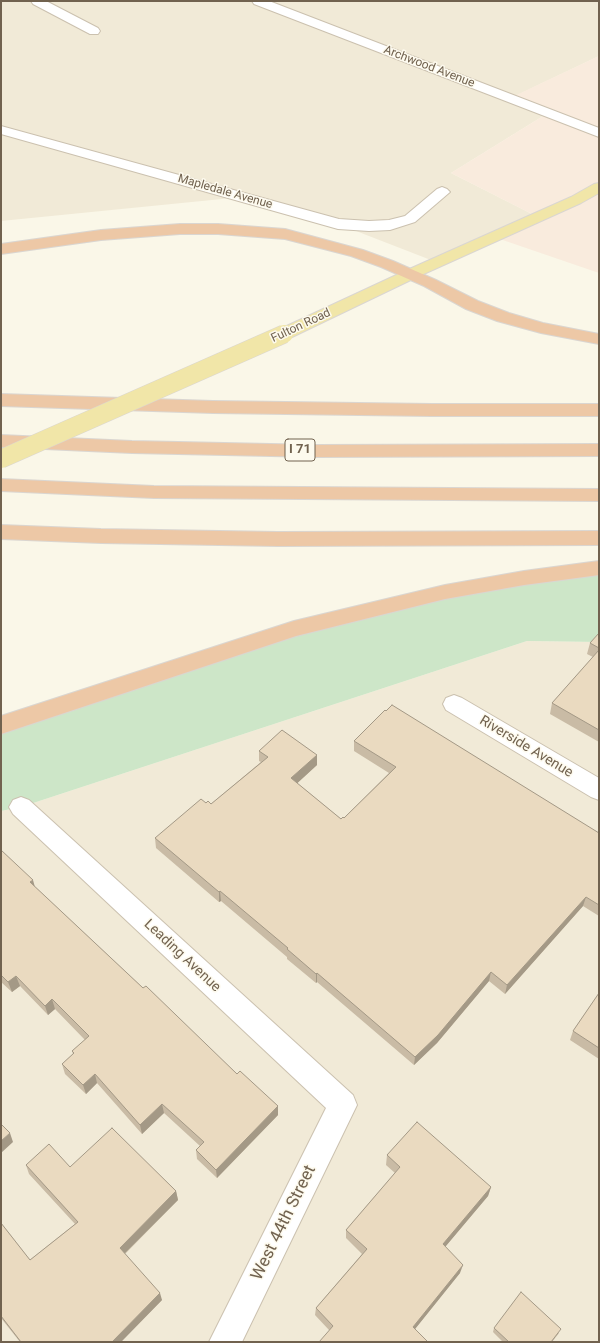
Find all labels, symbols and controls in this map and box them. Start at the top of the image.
street label: Archwood Avenue [381,43,477,91]
street label: Mapledale Avenue [176,172,274,212]
street label: Fulton Road [269,306,333,346]
road number: I 71 [285,439,315,461]
street label: Riverside Avenue [476,712,576,782]
street label: Leading Avenue [140,916,224,996]
street label: West 44th Street [247,1162,321,1284]

